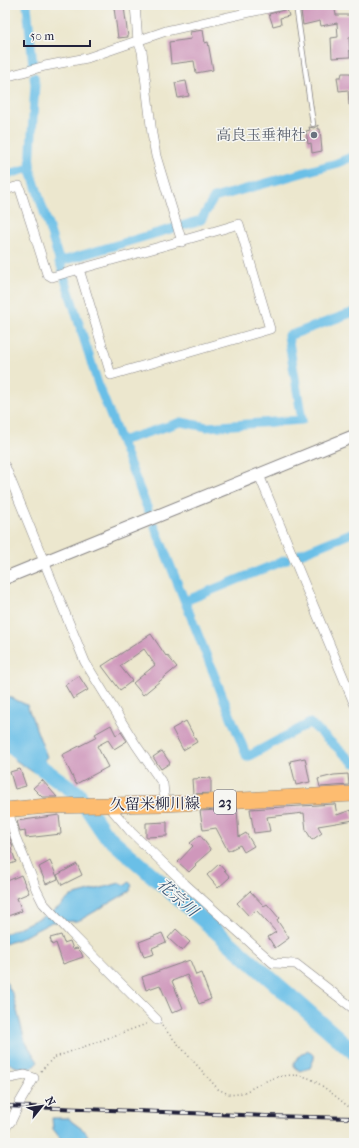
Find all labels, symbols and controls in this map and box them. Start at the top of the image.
scale bar [24,22,90,48]
text: 50 m [30,29,54,43]
place label: 高良玉垂神社 [216,126,306,144]
marker: 高良玉垂神社 [309,130,319,140]
road number: 23 [214,790,236,814]
street label: 久留米柳川線 [110,794,200,814]
water label: 花宗川 [153,874,204,922]
north arrow [22,1086,62,1126]
text: N [43,1094,58,1109]

